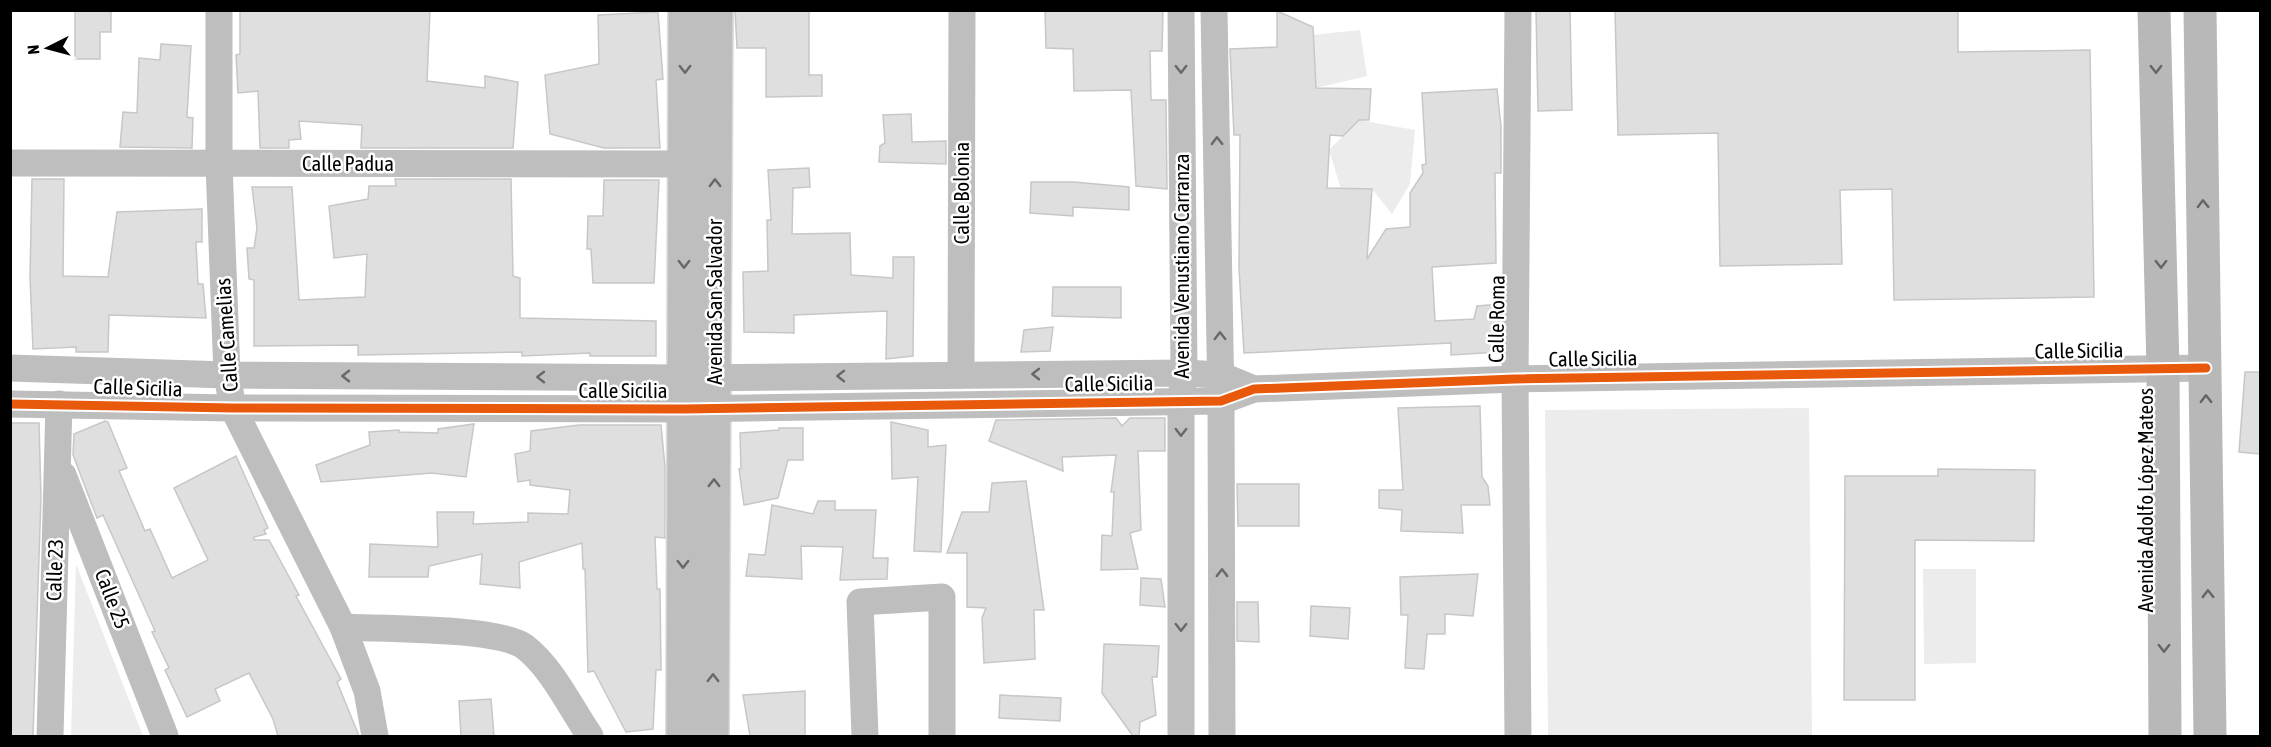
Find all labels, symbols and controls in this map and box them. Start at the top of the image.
north arrow [18,18,78,78]
text: N [24,44,43,55]
one-way arrow [679,64,691,73]
one-way arrow [1175,64,1187,73]
one-way arrow [2150,64,2162,73]
one-way arrow [1210,137,1223,146]
street label: Calle Bolonia [949,142,973,244]
street label: Calle Padua [302,151,394,175]
street label: Avenida Venustiano Carranza [1169,154,1193,378]
one-way arrow [709,179,721,188]
one-way arrow [2197,200,2209,209]
street label: Avenida San Salvador [702,218,726,385]
one-way arrow [678,259,690,268]
one-way arrow [2154,259,2167,268]
street label: Calle Roma [1483,275,1509,363]
street label: Calle Camelias [210,277,242,393]
one-way arrow [1214,332,1226,341]
street label: Calle Sicilia [2034,337,2124,363]
street label: Calle Sicilia [1548,345,1638,371]
one-way arrow [1031,368,1040,381]
one-way arrow [341,370,350,382]
one-way arrow [836,370,845,382]
street label: Calle Sicilia [1064,370,1154,396]
one-way arrow [536,371,545,383]
street label: Calle Sicilia [93,373,183,401]
street label: Calle Sicilia [579,378,667,402]
street label: Avenida Adolfo López Mateos [2133,388,2157,612]
one-way arrow [2200,395,2212,404]
one-way arrow [1175,427,1187,436]
one-way arrow [708,479,720,488]
street label: Calle 23 [41,538,67,602]
one-way arrow [677,559,689,568]
street label: Calle 25 [91,565,135,632]
one-way arrow [1216,569,1228,578]
one-way arrow [2202,590,2214,599]
one-way arrow [1175,622,1187,631]
one-way arrow [2158,643,2170,652]
one-way arrow [707,674,719,683]

